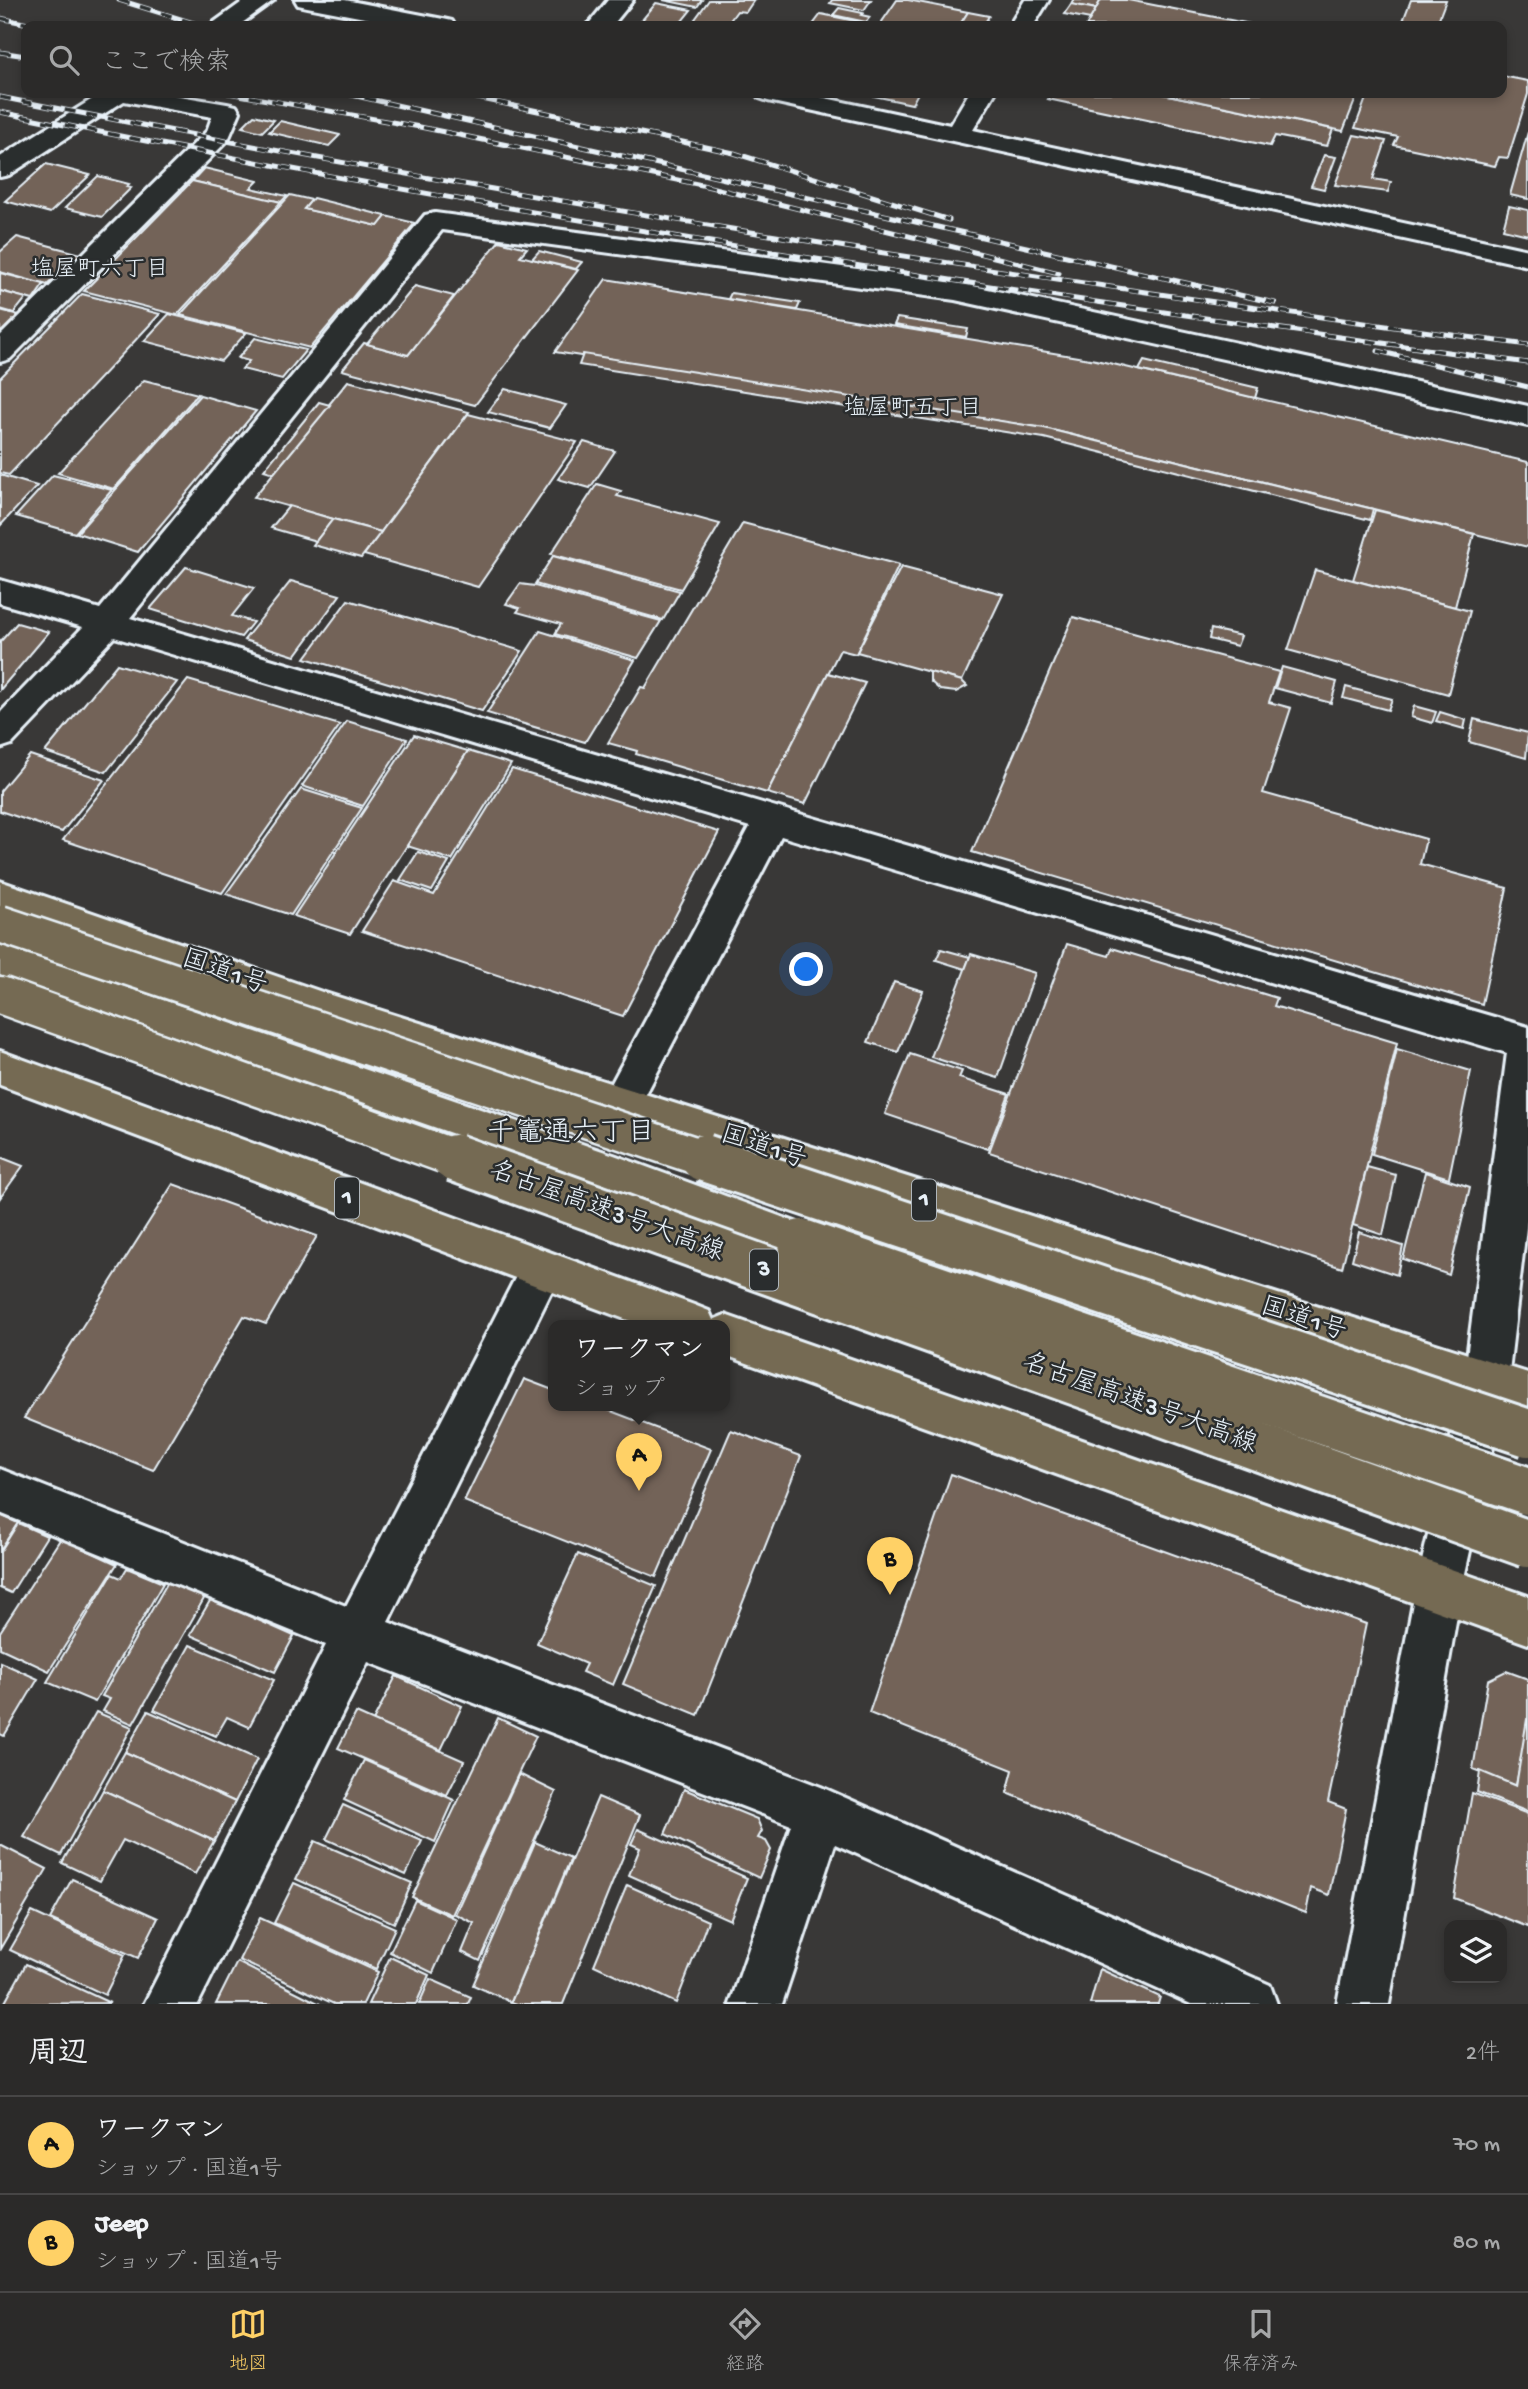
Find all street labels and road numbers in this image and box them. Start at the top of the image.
street label: 国道1号 [177,944,271,1003]
street label: 国道1号 [716,1120,810,1177]
street label: 名古屋高速3号大高線 [484,1154,728,1270]
road number: 1 [335,1178,359,1218]
road number: 1 [912,1180,936,1220]
road number: 3 [750,1250,778,1290]
street label: 国道1号 [1256,1292,1350,1349]
street label: 名古屋高速3号大高線 [1017,1346,1261,1462]

